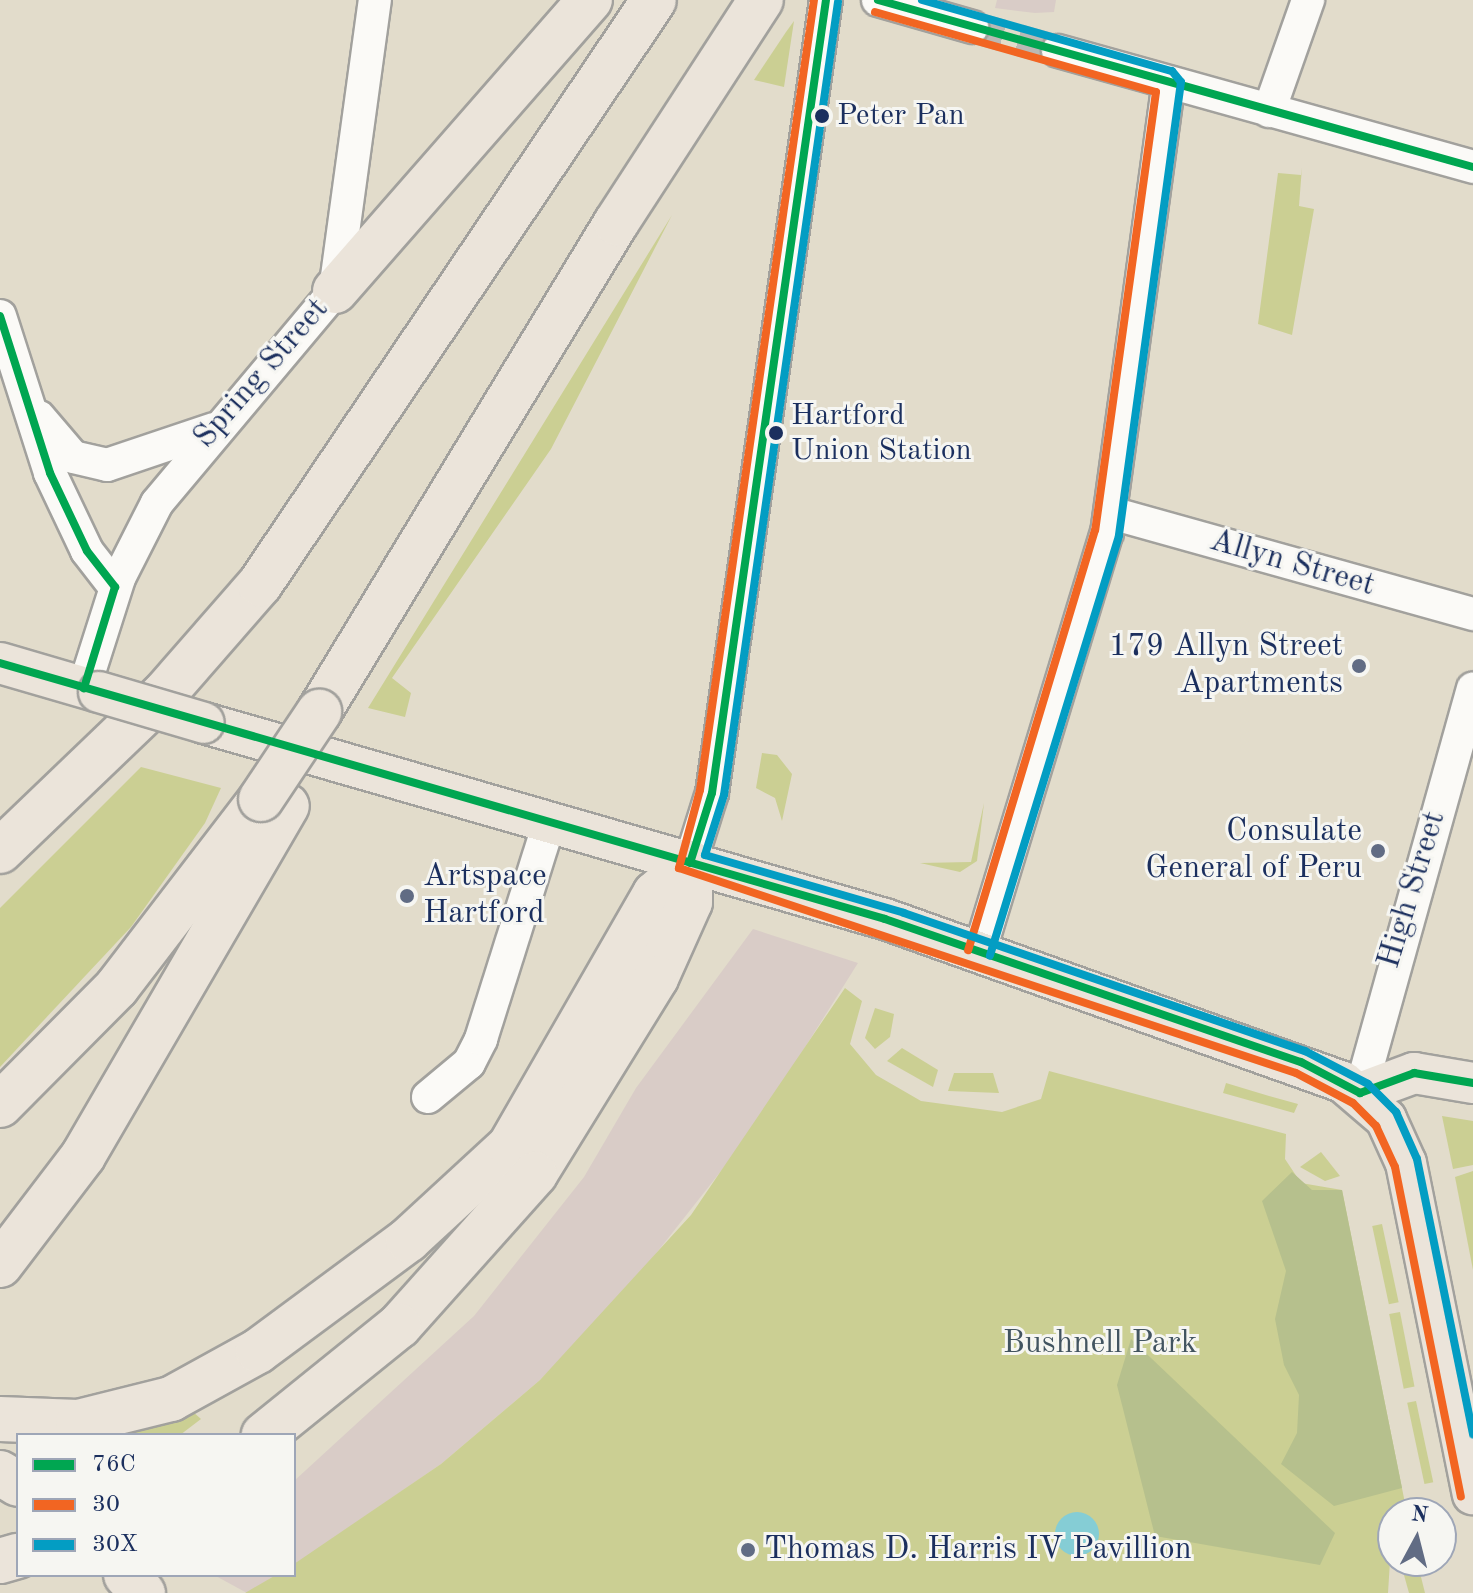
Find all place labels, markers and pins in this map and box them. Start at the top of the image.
place label: Peter Pan [837,98,965,134]
marker: Peter Pan [814,108,830,124]
place label: Hartford Union Station [791,398,972,468]
marker: Hartford Union Station [768,425,784,441]
place label: 179 Allyn Street Apartments [1109,629,1343,704]
marker: 179 Allyn Street Apartments [1350,657,1368,675]
place label: Consulate General of Peru [1145,814,1362,889]
marker: Consulate General of Peru [1369,842,1387,860]
place label: Artspace Hartford [423,859,547,934]
marker: Artspace Hartford [398,887,416,905]
place label: Thomas D. Harris IV Pavillion [764,1531,1192,1569]
marker: Thomas D. Harris IV Pavillion [739,1541,757,1559]

